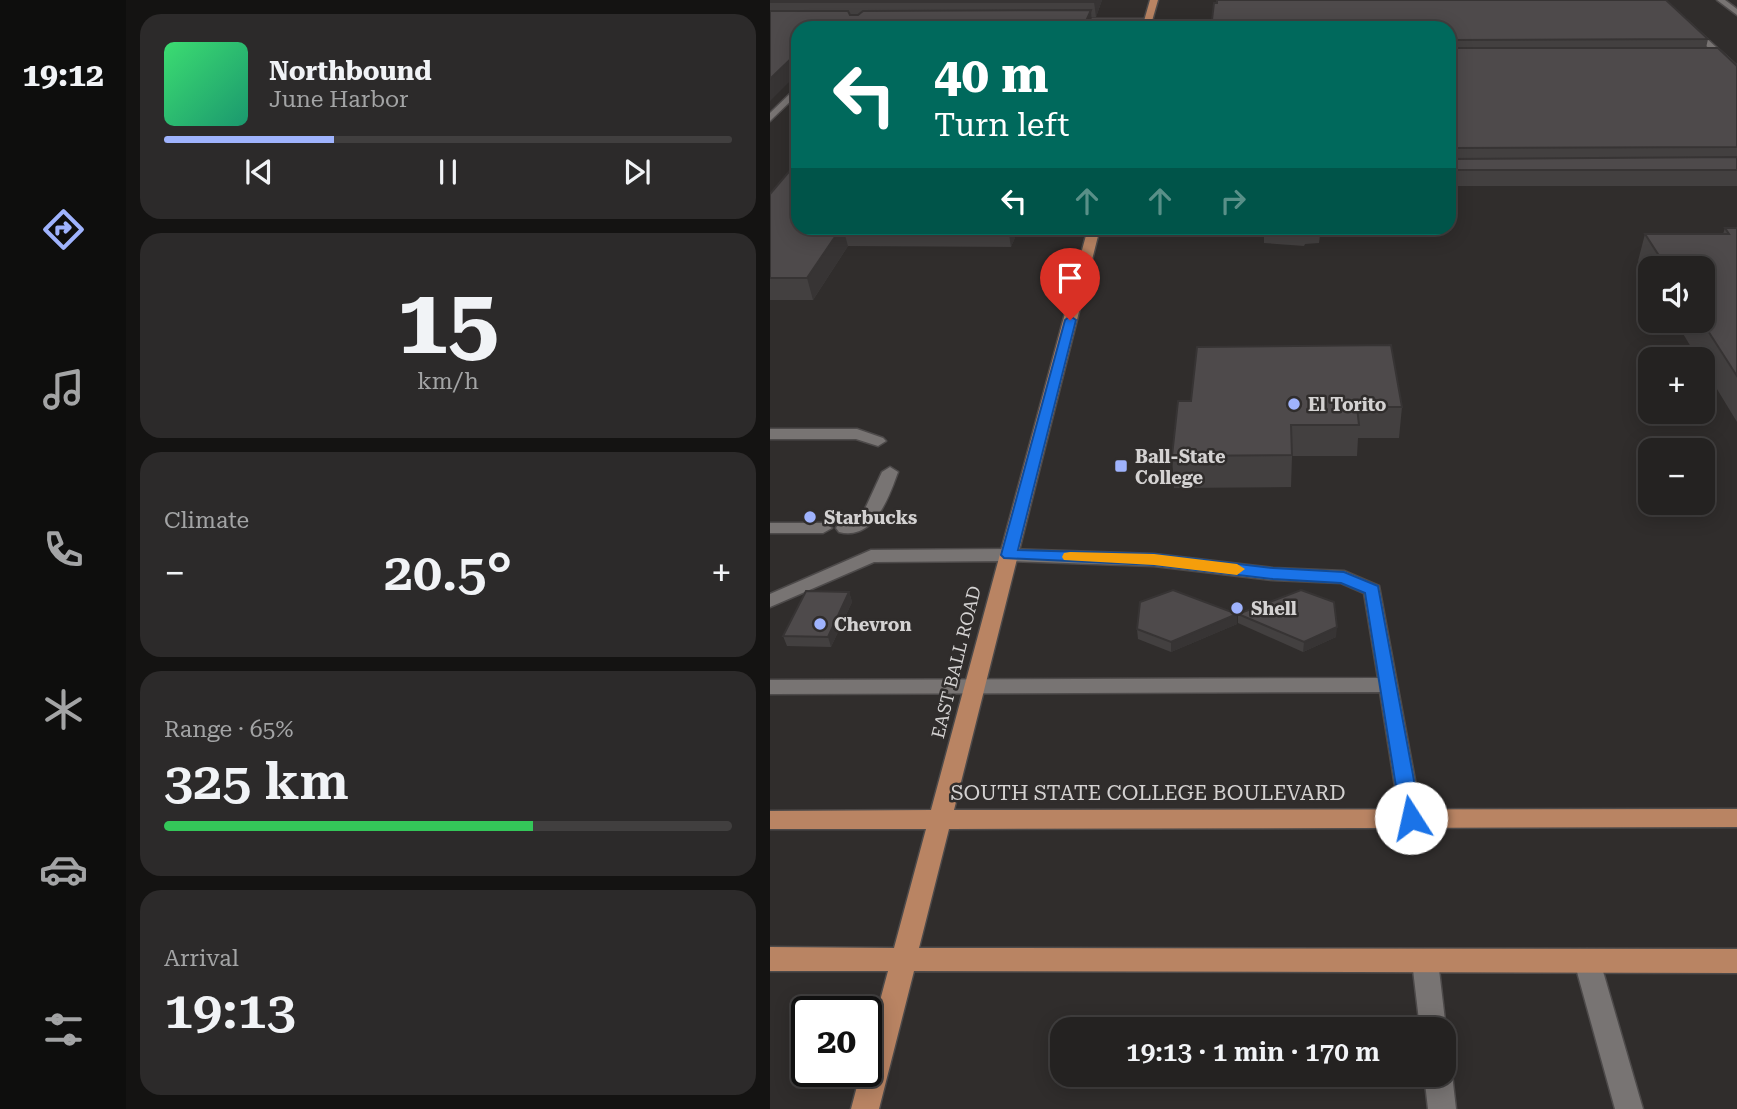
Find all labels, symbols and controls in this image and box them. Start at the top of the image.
text: 40 m [934,47,1049,104]
icon: left [819,49,910,140]
text: 19:12 [22,56,104,94]
text: Northbound [269,56,432,86]
text: June Harbor [269,86,409,113]
text: Turn left [934,106,1069,144]
icon: previous [240,153,278,191]
icon: pause [429,153,467,191]
icon: next [618,153,656,191]
icon: left [995,182,1033,220]
icon: ahead [1068,182,1106,220]
icon: ahead [1141,182,1179,220]
icon: right [1214,182,1252,220]
icon: directions [39,205,88,254]
pin [1040,248,1100,320]
map controls [1638,256,1715,515]
button: sound [1638,256,1715,333]
icon: arrive [1051,259,1089,297]
text: 15 [397,269,499,375]
button: + [1638,347,1715,424]
icon: music [39,365,88,414]
text: km/h [417,368,479,395]
place label: El Torito [1308,394,1387,415]
marker: El Torito [1286,396,1302,412]
button: − [1638,438,1715,515]
place label: Ball-State College [1135,446,1226,488]
marker: Ball-State College [1113,458,1129,474]
text: Climate [164,507,249,534]
place label: Starbucks [824,507,917,528]
marker: Starbucks [802,509,818,525]
icon: phone [39,525,88,574]
text: 20.5° [384,542,512,603]
text: − [164,551,185,595]
text: + [711,551,732,595]
street label: EAST BALL ROAD [927,584,985,740]
place label: Shell [1251,598,1297,619]
marker: Shell [1229,600,1245,616]
place label: Chevron [834,614,912,635]
marker: Chevron [812,616,828,632]
icon: climate [39,685,88,734]
text: Range · 65% [164,716,293,743]
text: 325 km [164,751,349,812]
street label: SOUTH STATE COLLEGE BOULEVARD [951,781,1345,805]
position arrow [1374,781,1448,855]
icon: car [39,845,88,894]
text: Arrival [164,945,239,972]
text: 19:13 [164,980,296,1041]
speed limit sign: 20 [791,996,882,1087]
icon: filters [39,1005,88,1054]
text: 19:13 · 1 min · 170 m [1126,1037,1380,1067]

